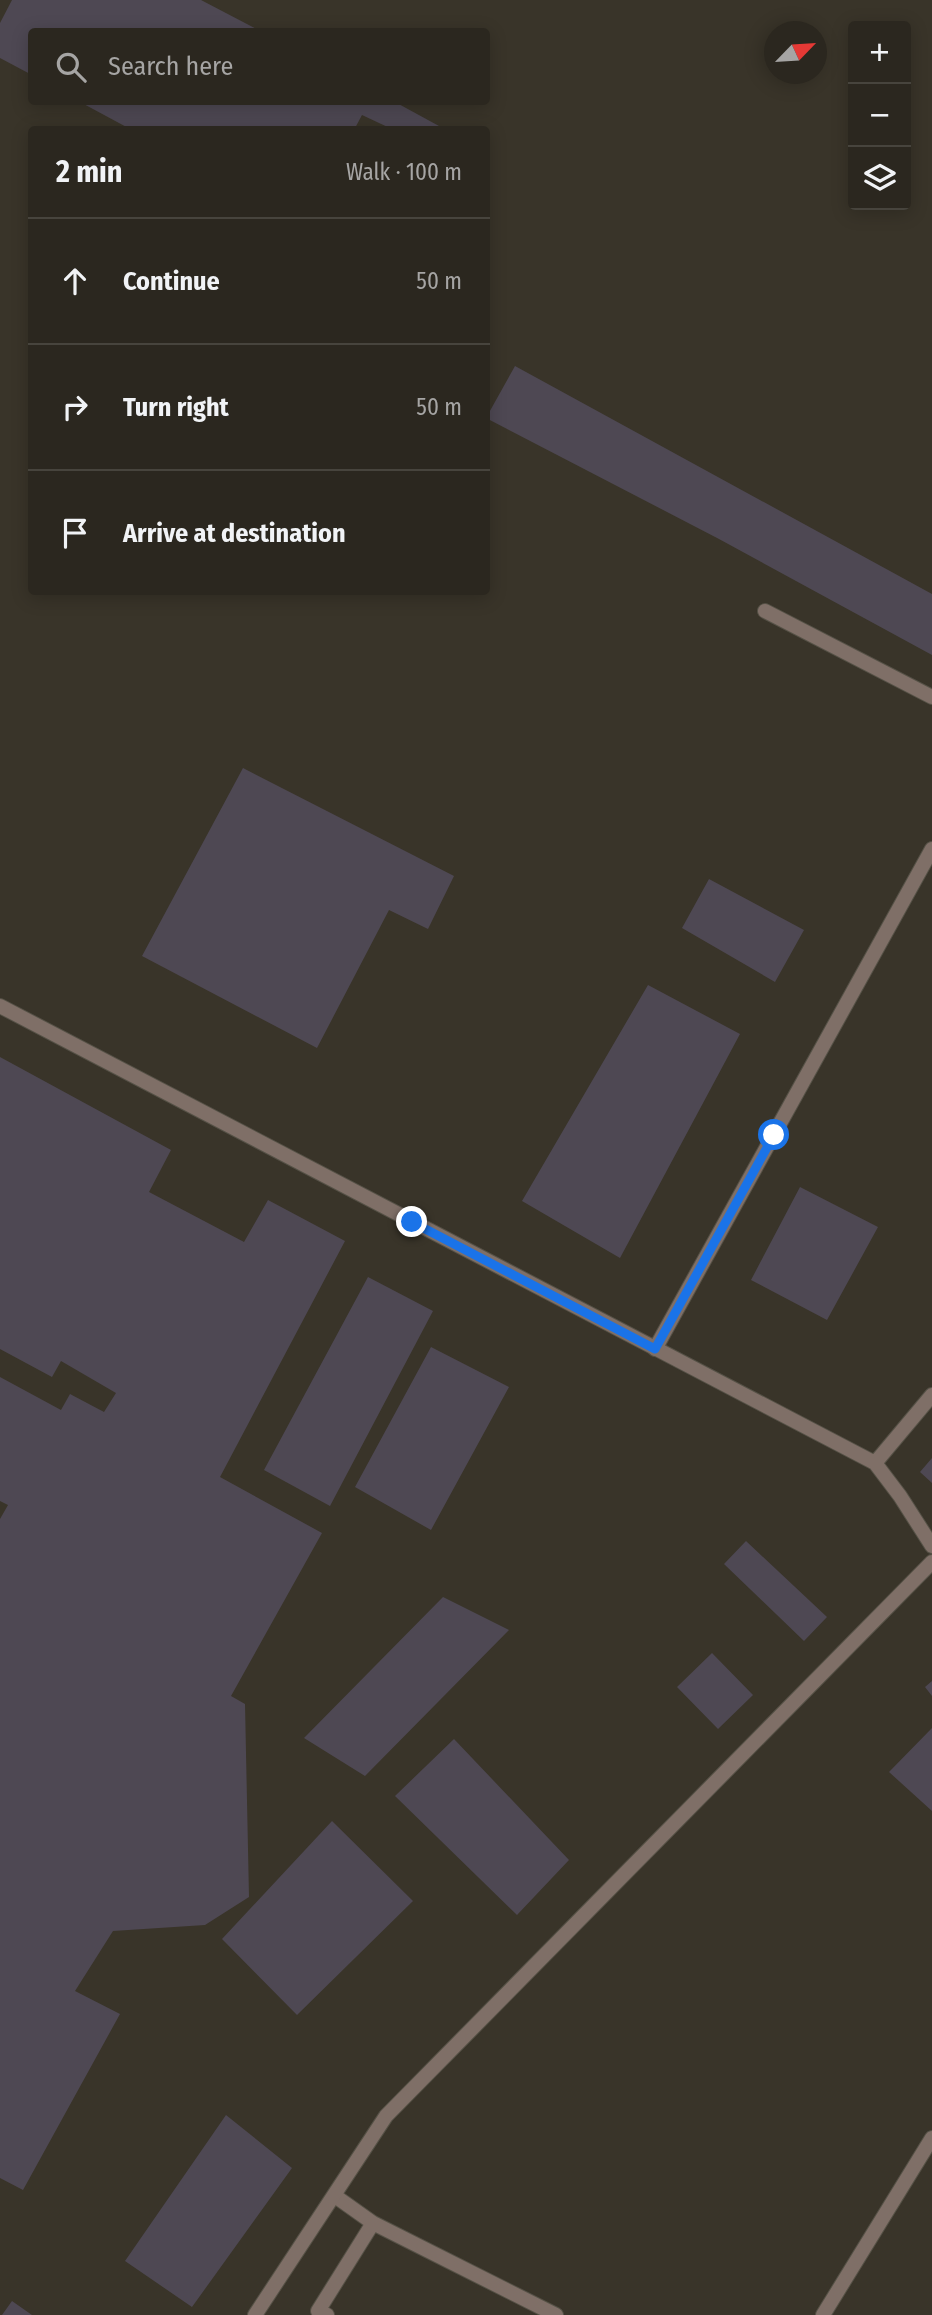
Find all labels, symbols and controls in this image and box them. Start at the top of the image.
north arrow [764,21,827,84]
map controls [848,21,911,210]
button: + [848,21,911,84]
search box [28,28,490,105]
icon: search [52,48,90,86]
text: Search here [108,51,233,82]
button: − [848,84,911,147]
button: layers [848,147,911,210]
text: 2 min [56,154,123,190]
text: Walk · 100 m [346,158,462,186]
icon: ahead [56,262,94,300]
text: Continue [123,266,220,297]
text: 50 m [416,267,462,295]
icon: right [56,388,94,426]
text: Turn right [123,392,229,423]
text: 50 m [416,393,462,421]
icon: arrive [56,514,94,552]
text: Arrive at destination [123,518,346,549]
route start [758,1119,789,1150]
route end [396,1206,427,1237]

